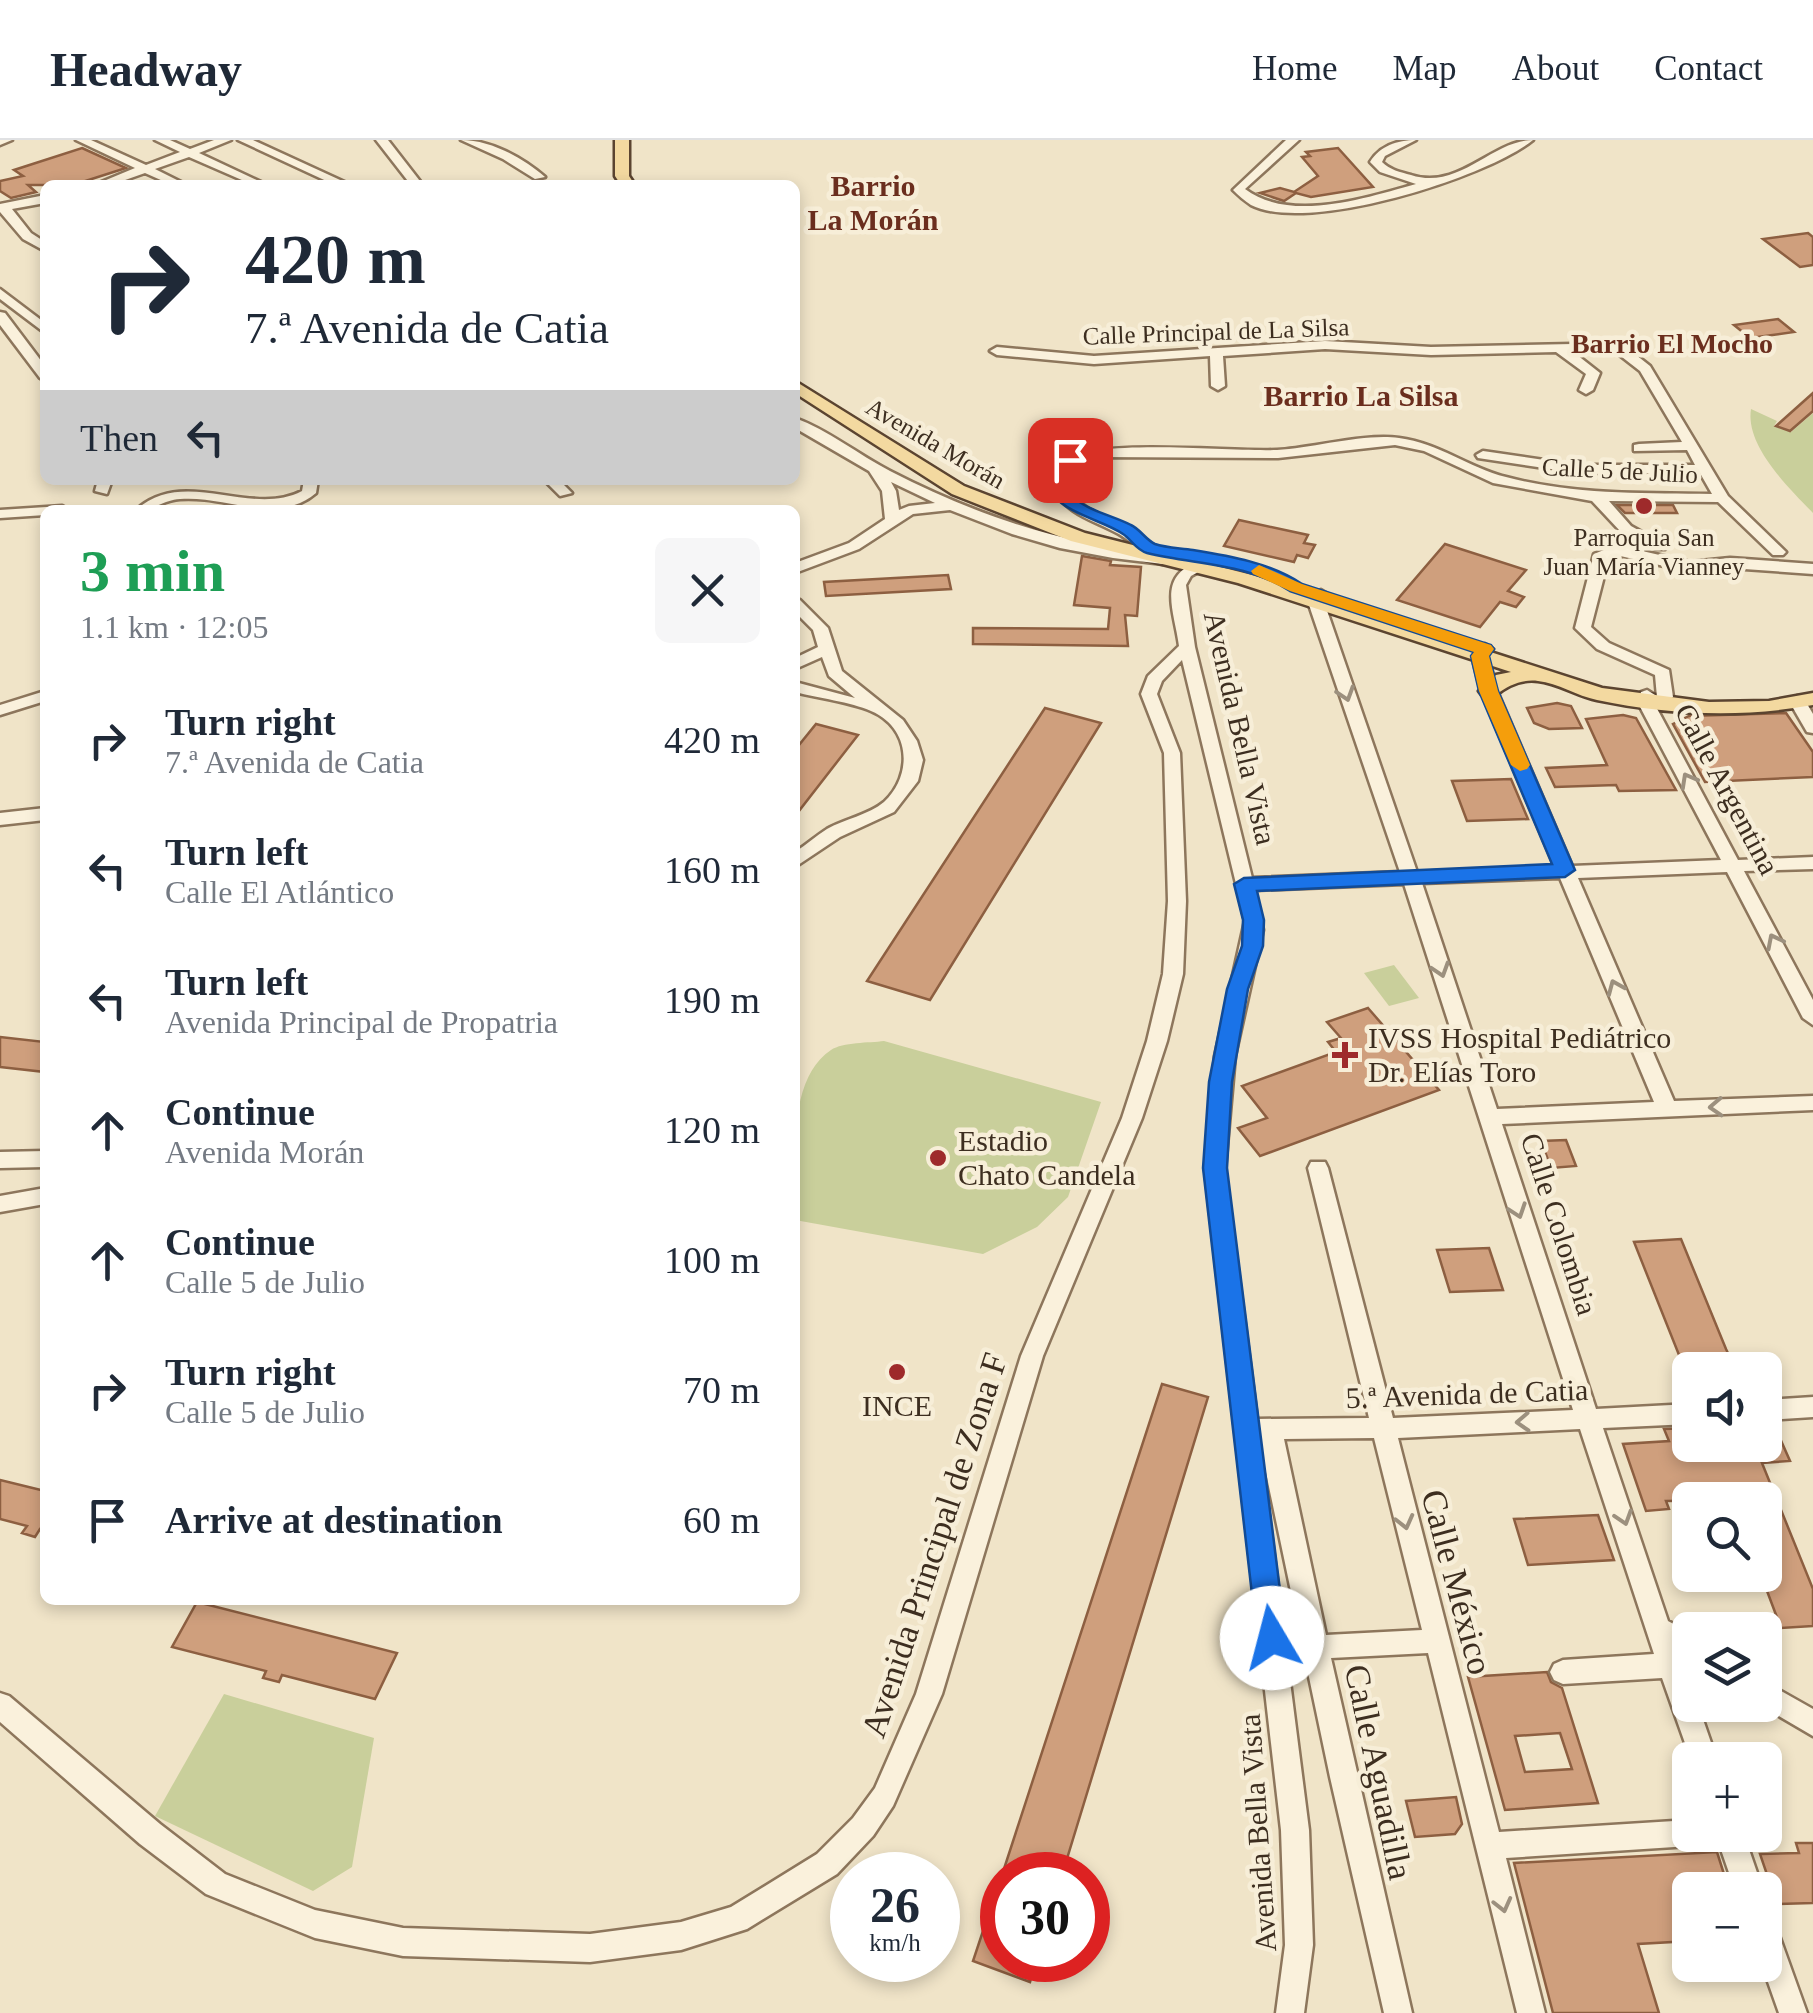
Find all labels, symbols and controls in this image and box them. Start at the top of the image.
text: Headway [50,43,242,96]
text: Home [1252,49,1337,88]
text: Map [1392,49,1457,88]
text: About [1512,49,1599,88]
text: Contact [1654,49,1763,88]
district label: Barrio La Morán [808,169,939,236]
icon: right [80,220,210,350]
text: 420 m [245,221,426,298]
text: 7.ª Avenida de Catia [245,303,609,353]
street label: Calle Principal de La Silsa [1082,313,1350,350]
district label: Barrio El Mocho [1571,328,1773,359]
district label: Barrio La Silsa [1263,379,1459,412]
street label: Avenida Morán [862,393,1010,494]
icon: left [178,410,233,465]
text: Then [80,417,158,459]
pin [1028,418,1113,503]
icon: arrive [1043,433,1098,488]
street label: Calle 5 de Julio [1541,453,1699,488]
marker: Parroquia San Juan María Vianney [1633,495,1655,517]
place label: Parroquia San Juan María Vianney [1544,524,1745,580]
text: 3 min [80,538,225,604]
button: close [655,538,760,643]
street label: Avenida Bella Vista [1198,608,1283,848]
text: 1.1 km · 12:05 [80,609,268,645]
one-way arrow [1335,685,1355,702]
street label: Calle Argentina [1669,698,1786,880]
text: Turn right [165,701,336,743]
icon: right [80,713,135,768]
text: 420 m [664,719,760,761]
text: 7.ª Avenida de Catia [165,744,424,780]
one-way arrow [1681,773,1701,791]
text: Turn left [165,831,308,873]
icon: left [80,843,135,898]
text: 160 m [664,849,760,891]
text: Calle El Atlántico [165,874,394,910]
one-way arrow [1767,934,1786,952]
one-way arrow [1430,960,1450,977]
text: Turn left [165,961,308,1003]
icon: left [80,973,135,1028]
text: 190 m [664,979,760,1021]
one-way arrow [1607,980,1627,998]
text: Avenida Principal de Propatria [165,1004,558,1040]
place label: IVSS Hospital Pediátrico Dr. Elías Toro [1368,1021,1671,1088]
marker: IVSS Hospital Pediátrico Dr. Elías Toro [1332,1042,1358,1068]
text: Continue [165,1091,315,1133]
one-way arrow [1707,1096,1723,1117]
icon: ahead [80,1103,135,1158]
text: 120 m [664,1109,760,1151]
place label: Estadio Chato Candela [958,1124,1135,1191]
street label: Calle Colombia [1515,1129,1604,1319]
text: Avenida Morán [165,1134,364,1170]
marker: Estadio Chato Candela [927,1147,949,1169]
one-way arrow [1507,1201,1527,1218]
text: Continue [165,1221,315,1263]
icon: ahead [80,1233,135,1288]
text: 100 m [664,1239,760,1281]
text: Calle 5 de Julio [165,1264,365,1300]
street label: Avenida Principal de Zona F [854,1348,1015,1742]
text: Turn right [165,1351,336,1393]
map controls [1672,1352,1782,1982]
button: sound [1672,1352,1782,1462]
marker: INCE [886,1361,908,1383]
icon: right [80,1363,135,1418]
text: 70 m [683,1369,760,1411]
street label: 5.ª Avenida de Catia [1345,1373,1589,1414]
place label: INCE [862,1389,932,1422]
text: Calle 5 de Julio [165,1394,365,1430]
one-way arrow [1514,1412,1530,1433]
button: search [1672,1482,1782,1592]
street label: Calle México [1413,1486,1500,1679]
icon: arrive [80,1493,135,1548]
text: Arrive at destination [165,1499,503,1541]
text: 60 m [683,1499,760,1541]
one-way arrow [1612,1509,1632,1526]
one-way arrow [1394,1513,1415,1530]
position arrow [1220,1586,1324,1690]
button: layers [1672,1612,1782,1722]
street label: Calle Aguadilla [1337,1661,1420,1884]
street label: Avenida Bella Vista [1233,1713,1282,1953]
button: + [1672,1742,1782,1852]
speed limit sign: 30 [980,1852,1110,1982]
button: − [1672,1872,1782,1982]
text: 26 [870,1877,920,1933]
one-way arrow [1492,1896,1513,1913]
text: km/h [869,1929,921,1956]

